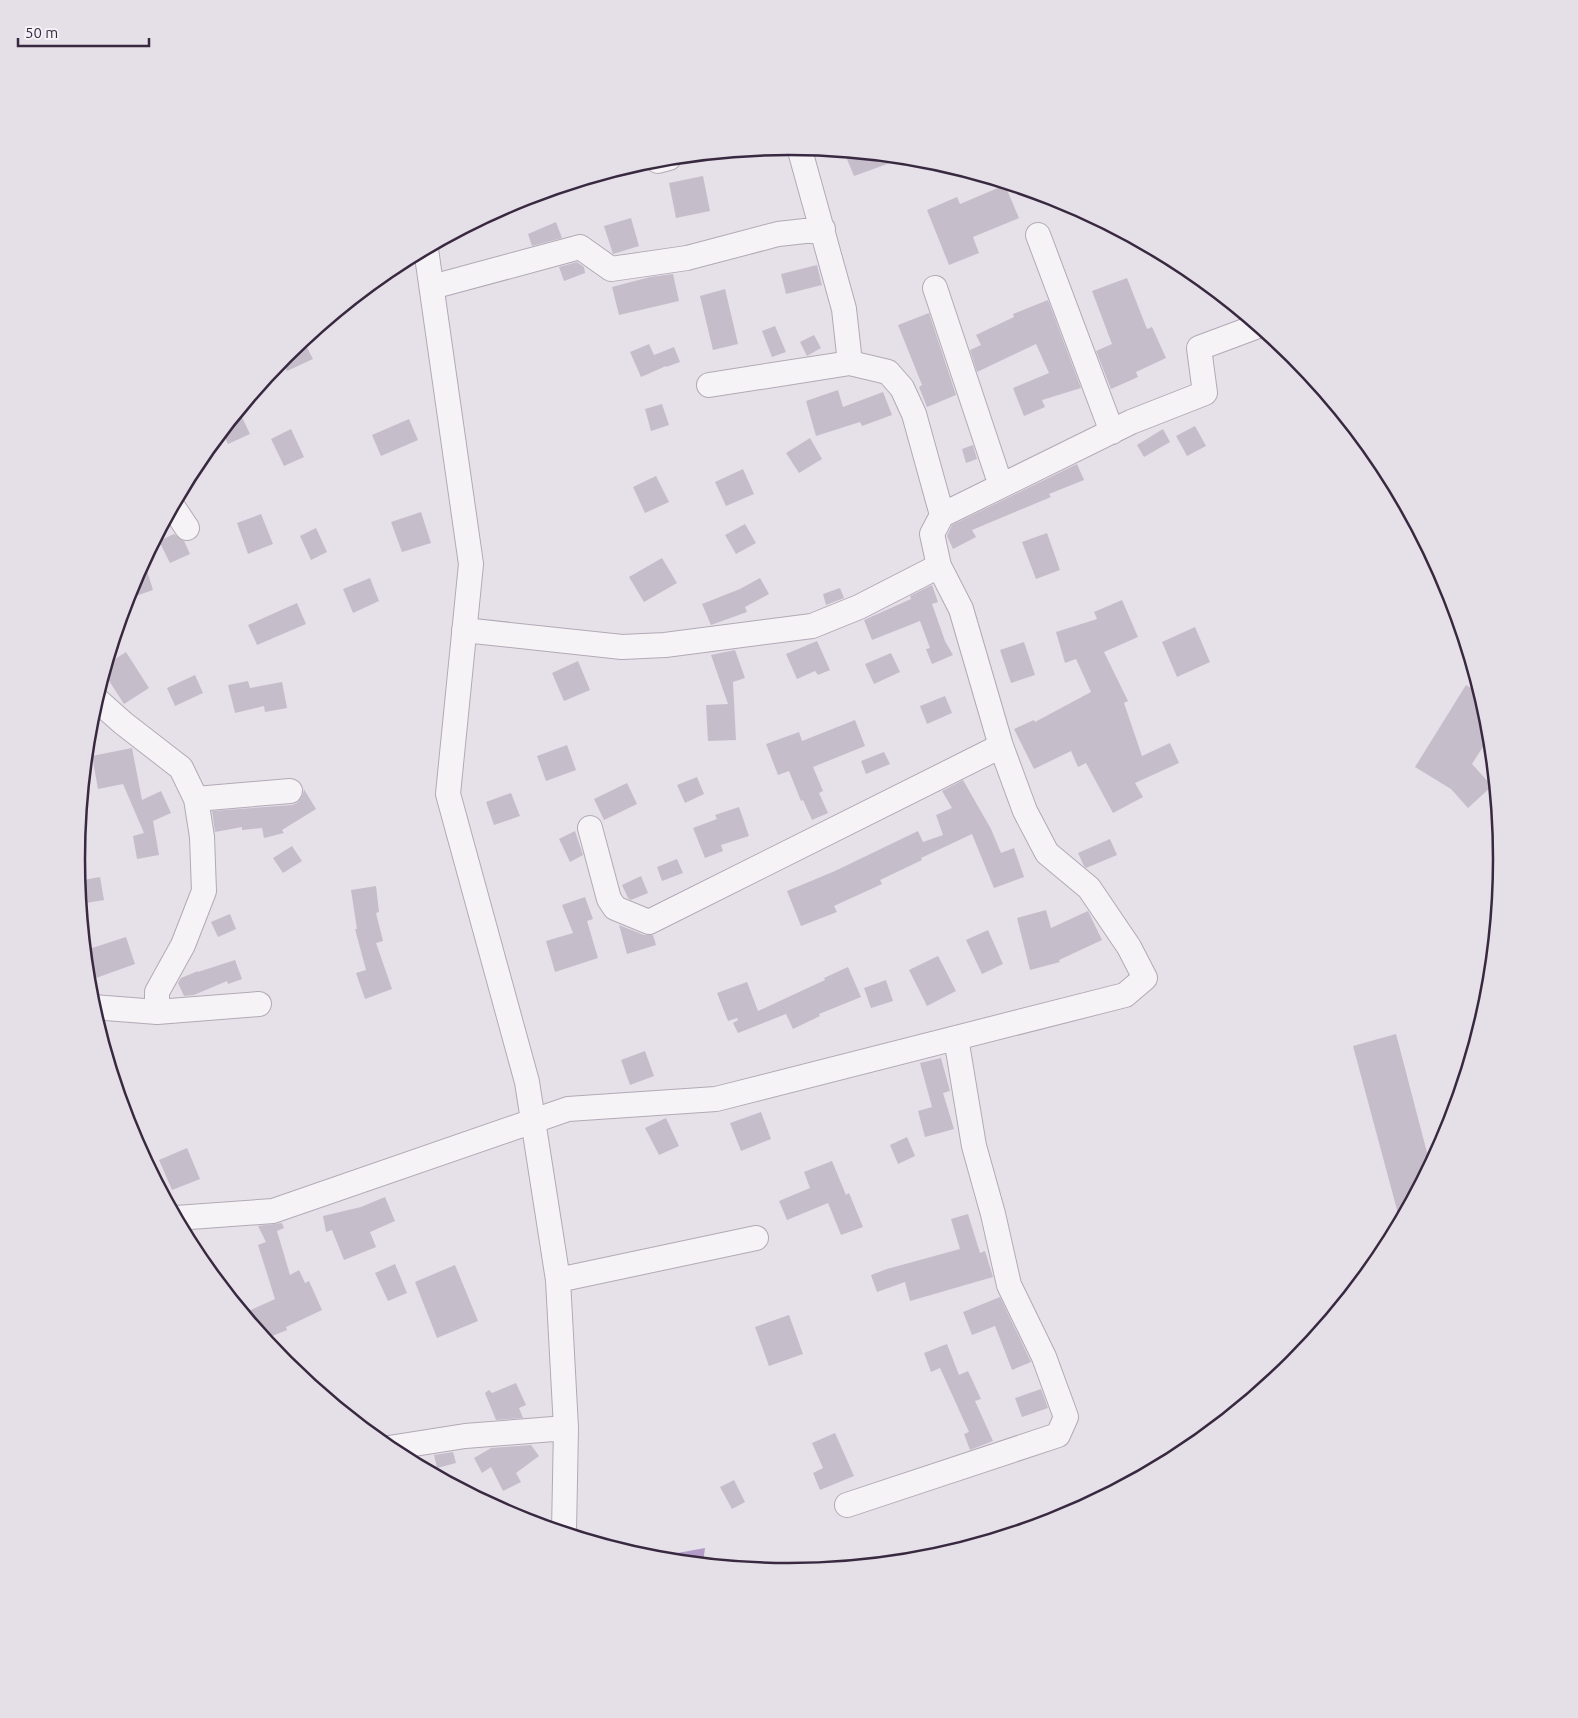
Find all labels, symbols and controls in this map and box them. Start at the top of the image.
scale bar [18,15,149,47]
text: 50 m [25,24,58,41]

